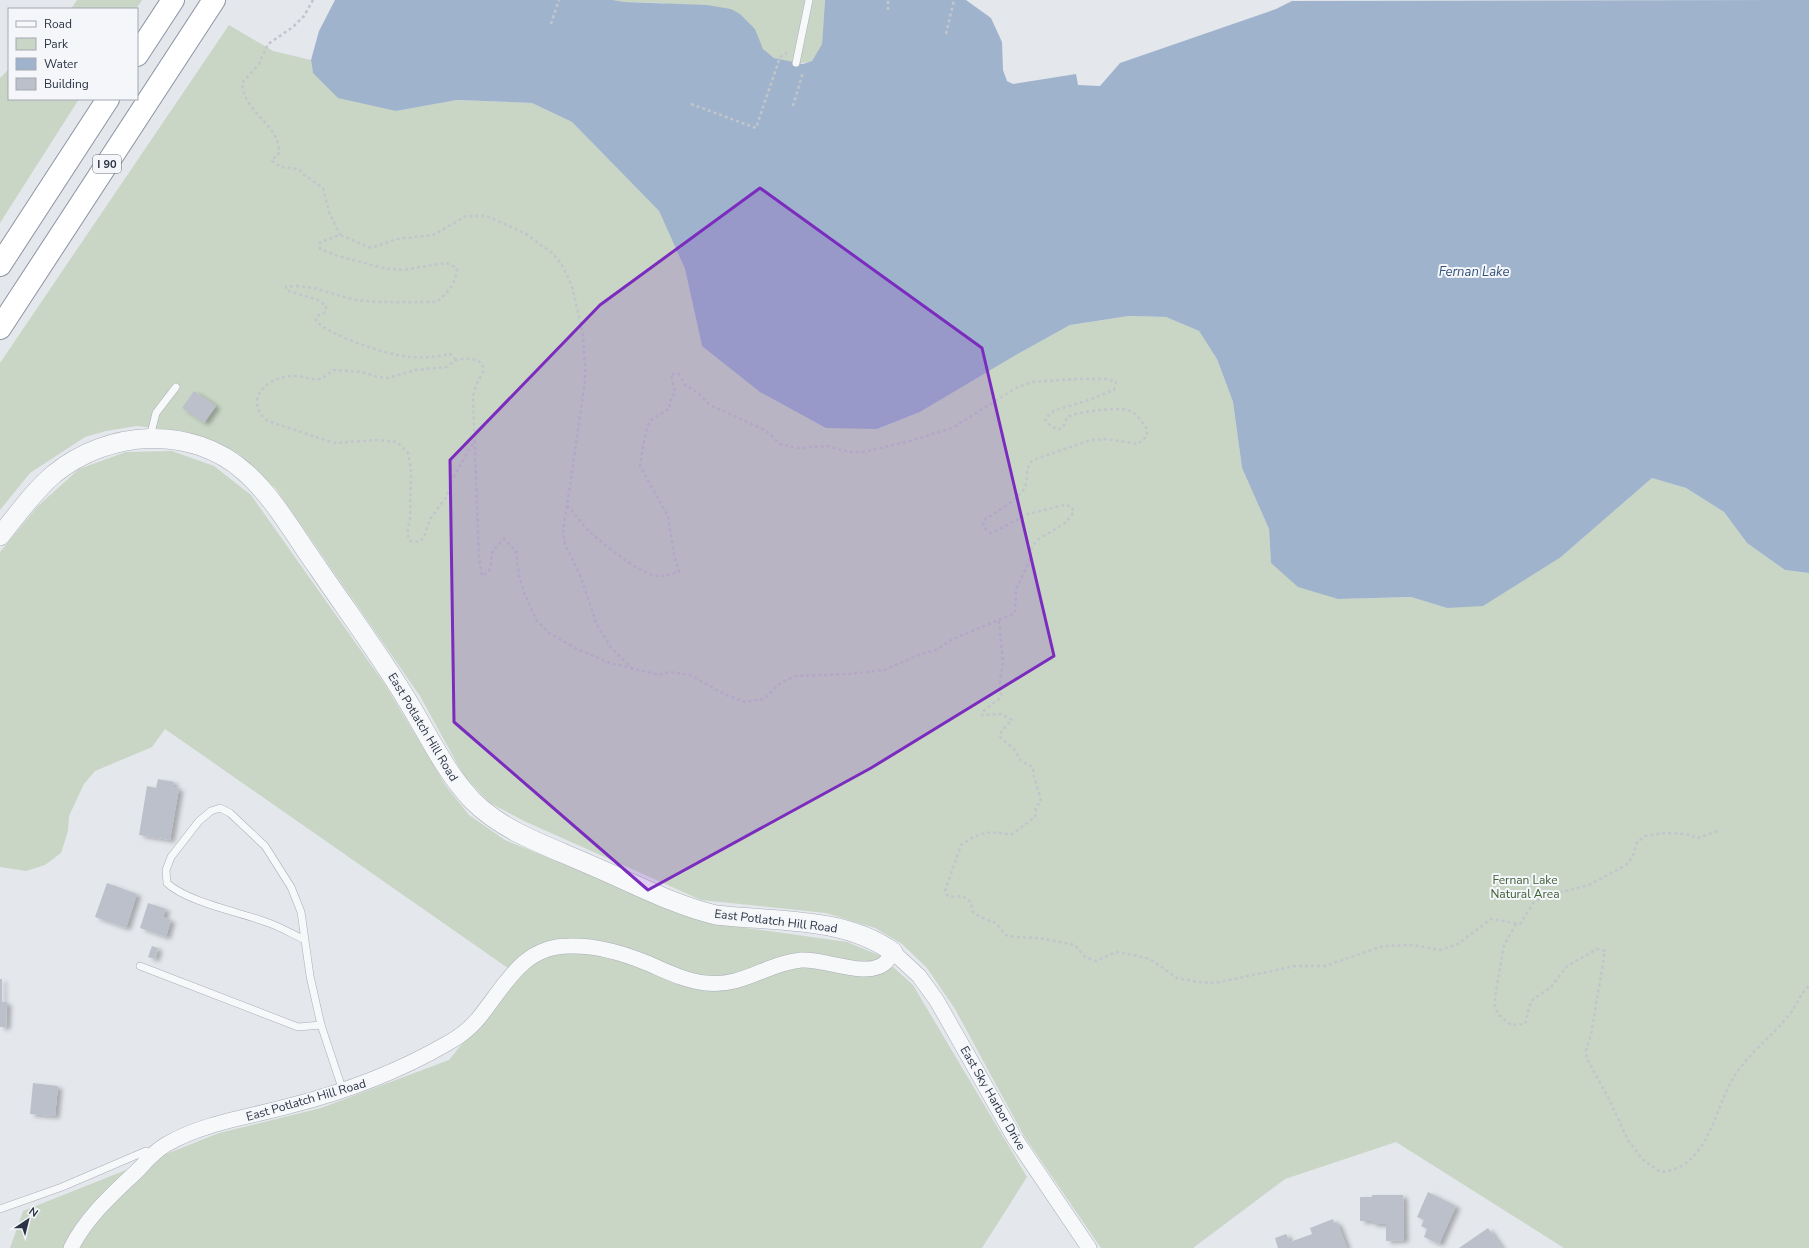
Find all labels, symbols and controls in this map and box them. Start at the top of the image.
legend [8,8,138,100]
text: Road [44,16,72,32]
text: Park [44,36,69,52]
text: Water [44,56,78,72]
text: Building [44,76,89,92]
road number: I 90 [93,155,121,173]
water label: Fernan Lake [1439,263,1509,281]
street label: East Potlatch Hill Road [384,670,462,784]
park label: Fernan Lake Natural Area [1490,872,1560,902]
street label: East Potlatch Hill Road [714,906,838,936]
street label: East Sky Harbor Drive [957,1043,1029,1153]
street label: East Potlatch Hill Road [244,1075,368,1125]
north arrow [8,1200,48,1240]
text: N [26,1204,41,1221]

